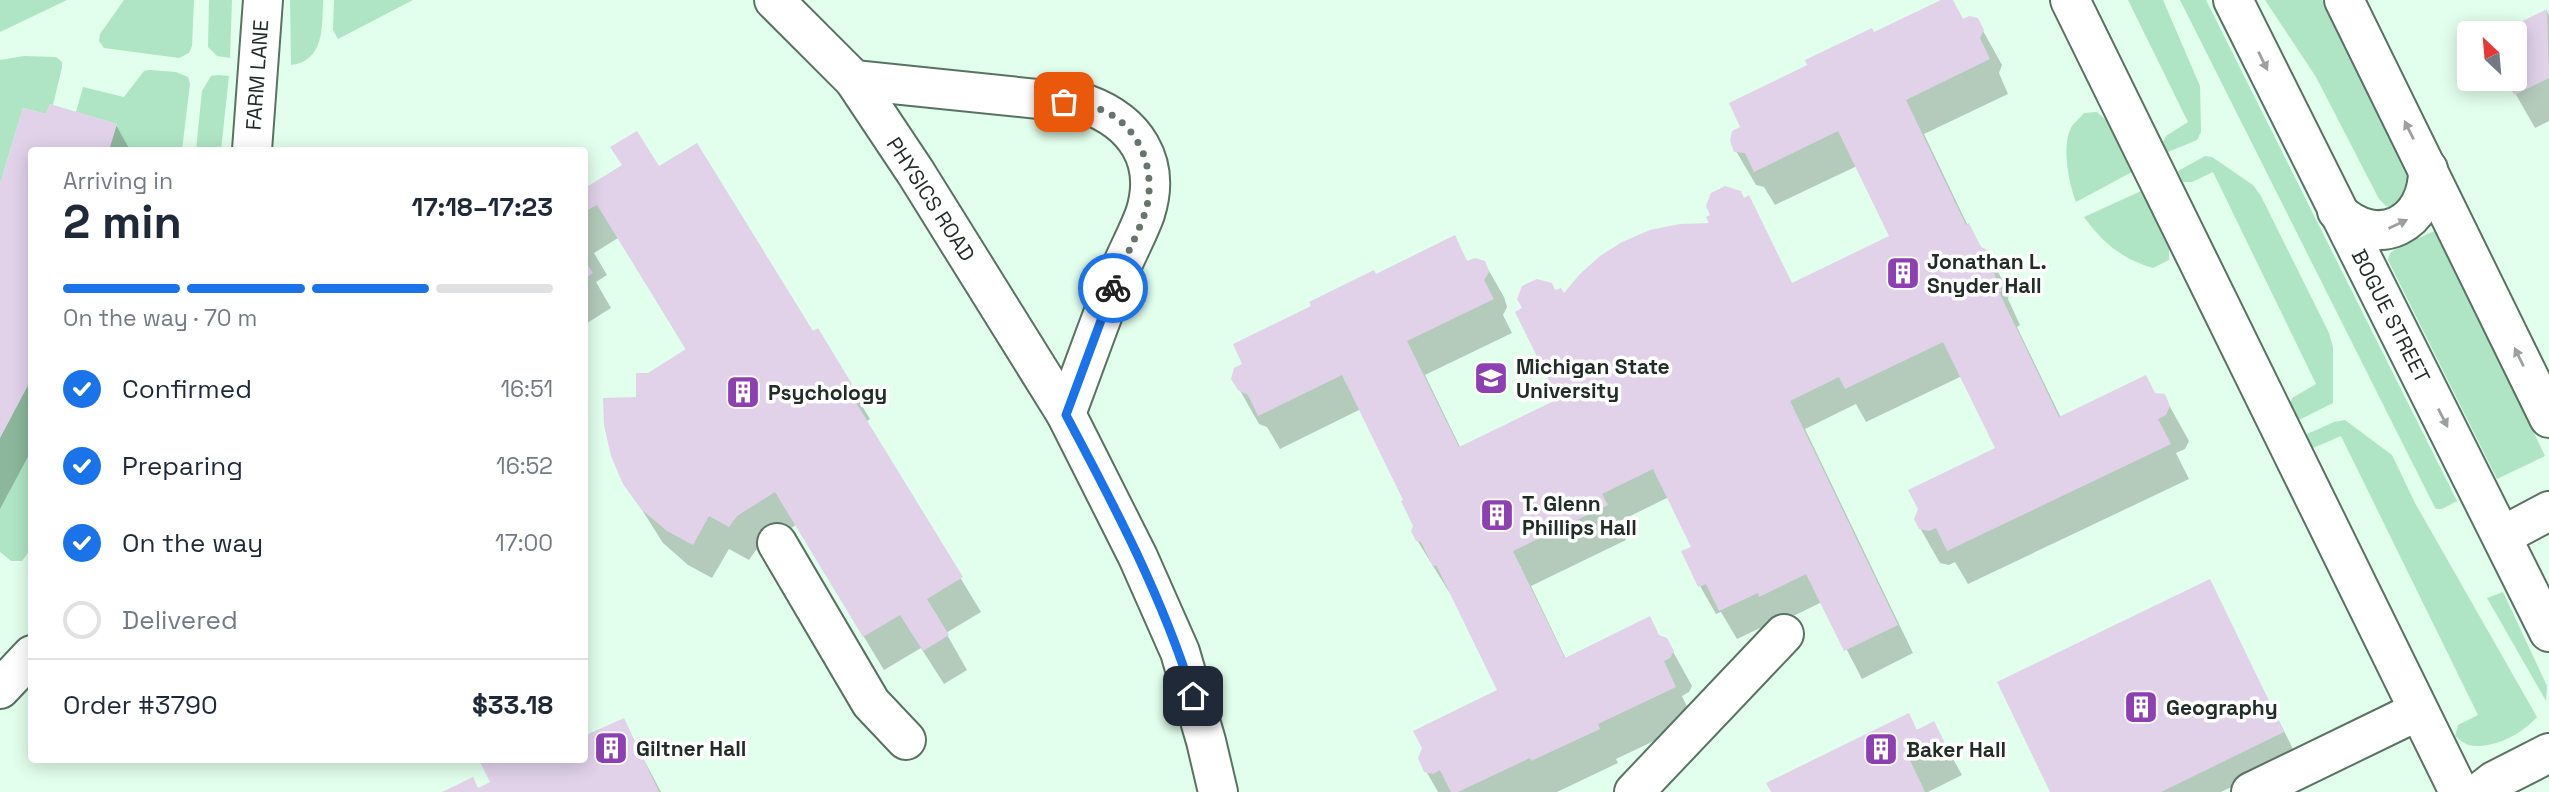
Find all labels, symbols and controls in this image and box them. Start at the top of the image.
street label: FARM LANE [240,19,274,131]
north arrow [2457,21,2527,91]
map controls [2457,21,2527,91]
one-way arrow [2258,51,2269,71]
pin [1034,72,1094,132]
icon: bag [1045,83,1083,121]
one-way arrow [2403,120,2414,140]
street label: PHYSICS ROAD [881,132,981,266]
text: Arriving in [63,166,173,196]
text: 17:18–17:23 [411,190,553,224]
text: 2 min [63,193,182,251]
one-way arrow [2388,219,2408,230]
street label: BOGUE STREET [2346,244,2436,388]
place label: Jonathan L. Snyder Hall [1927,248,2047,299]
courier [1078,253,1148,323]
building icon: Jonathan L. Snyder Hall [1884,254,1922,292]
icon: bike [1094,269,1132,307]
text: On the way · 70 m [63,303,257,333]
one-way arrow [2514,347,2525,367]
place label: Michigan State University [1516,353,1670,404]
school or university icon: Michigan State University [1472,359,1510,397]
icon: check [63,370,101,408]
text: Confirmed [122,372,252,406]
building icon: Psychology [724,373,762,411]
text: 16:51 [500,374,553,404]
place label: Psychology [768,379,887,406]
one-way arrow [2436,408,2448,428]
icon: check [63,447,101,485]
text: Preparing [122,449,243,483]
text: 16:52 [496,451,553,481]
place label: T. Glenn Phillips Hall [1522,490,1637,541]
building icon: T. Glenn Phillips Hall [1478,496,1516,534]
icon: check [63,524,101,562]
text: On the way [122,526,263,560]
text: 17:00 [495,528,553,558]
text: Delivered [122,603,238,637]
pin [1163,666,1223,726]
icon: home [1174,677,1212,715]
text: Order #3790 [63,688,218,722]
text: $33.18 [472,688,553,722]
building icon: Geography [2122,688,2160,726]
place label: Geography [2166,694,2278,721]
building icon: Giltner Hall [592,729,630,767]
building icon: Baker Hall [1862,730,1900,768]
place label: Giltner Hall [636,735,746,762]
place label: Baker Hall [1906,736,2006,763]

